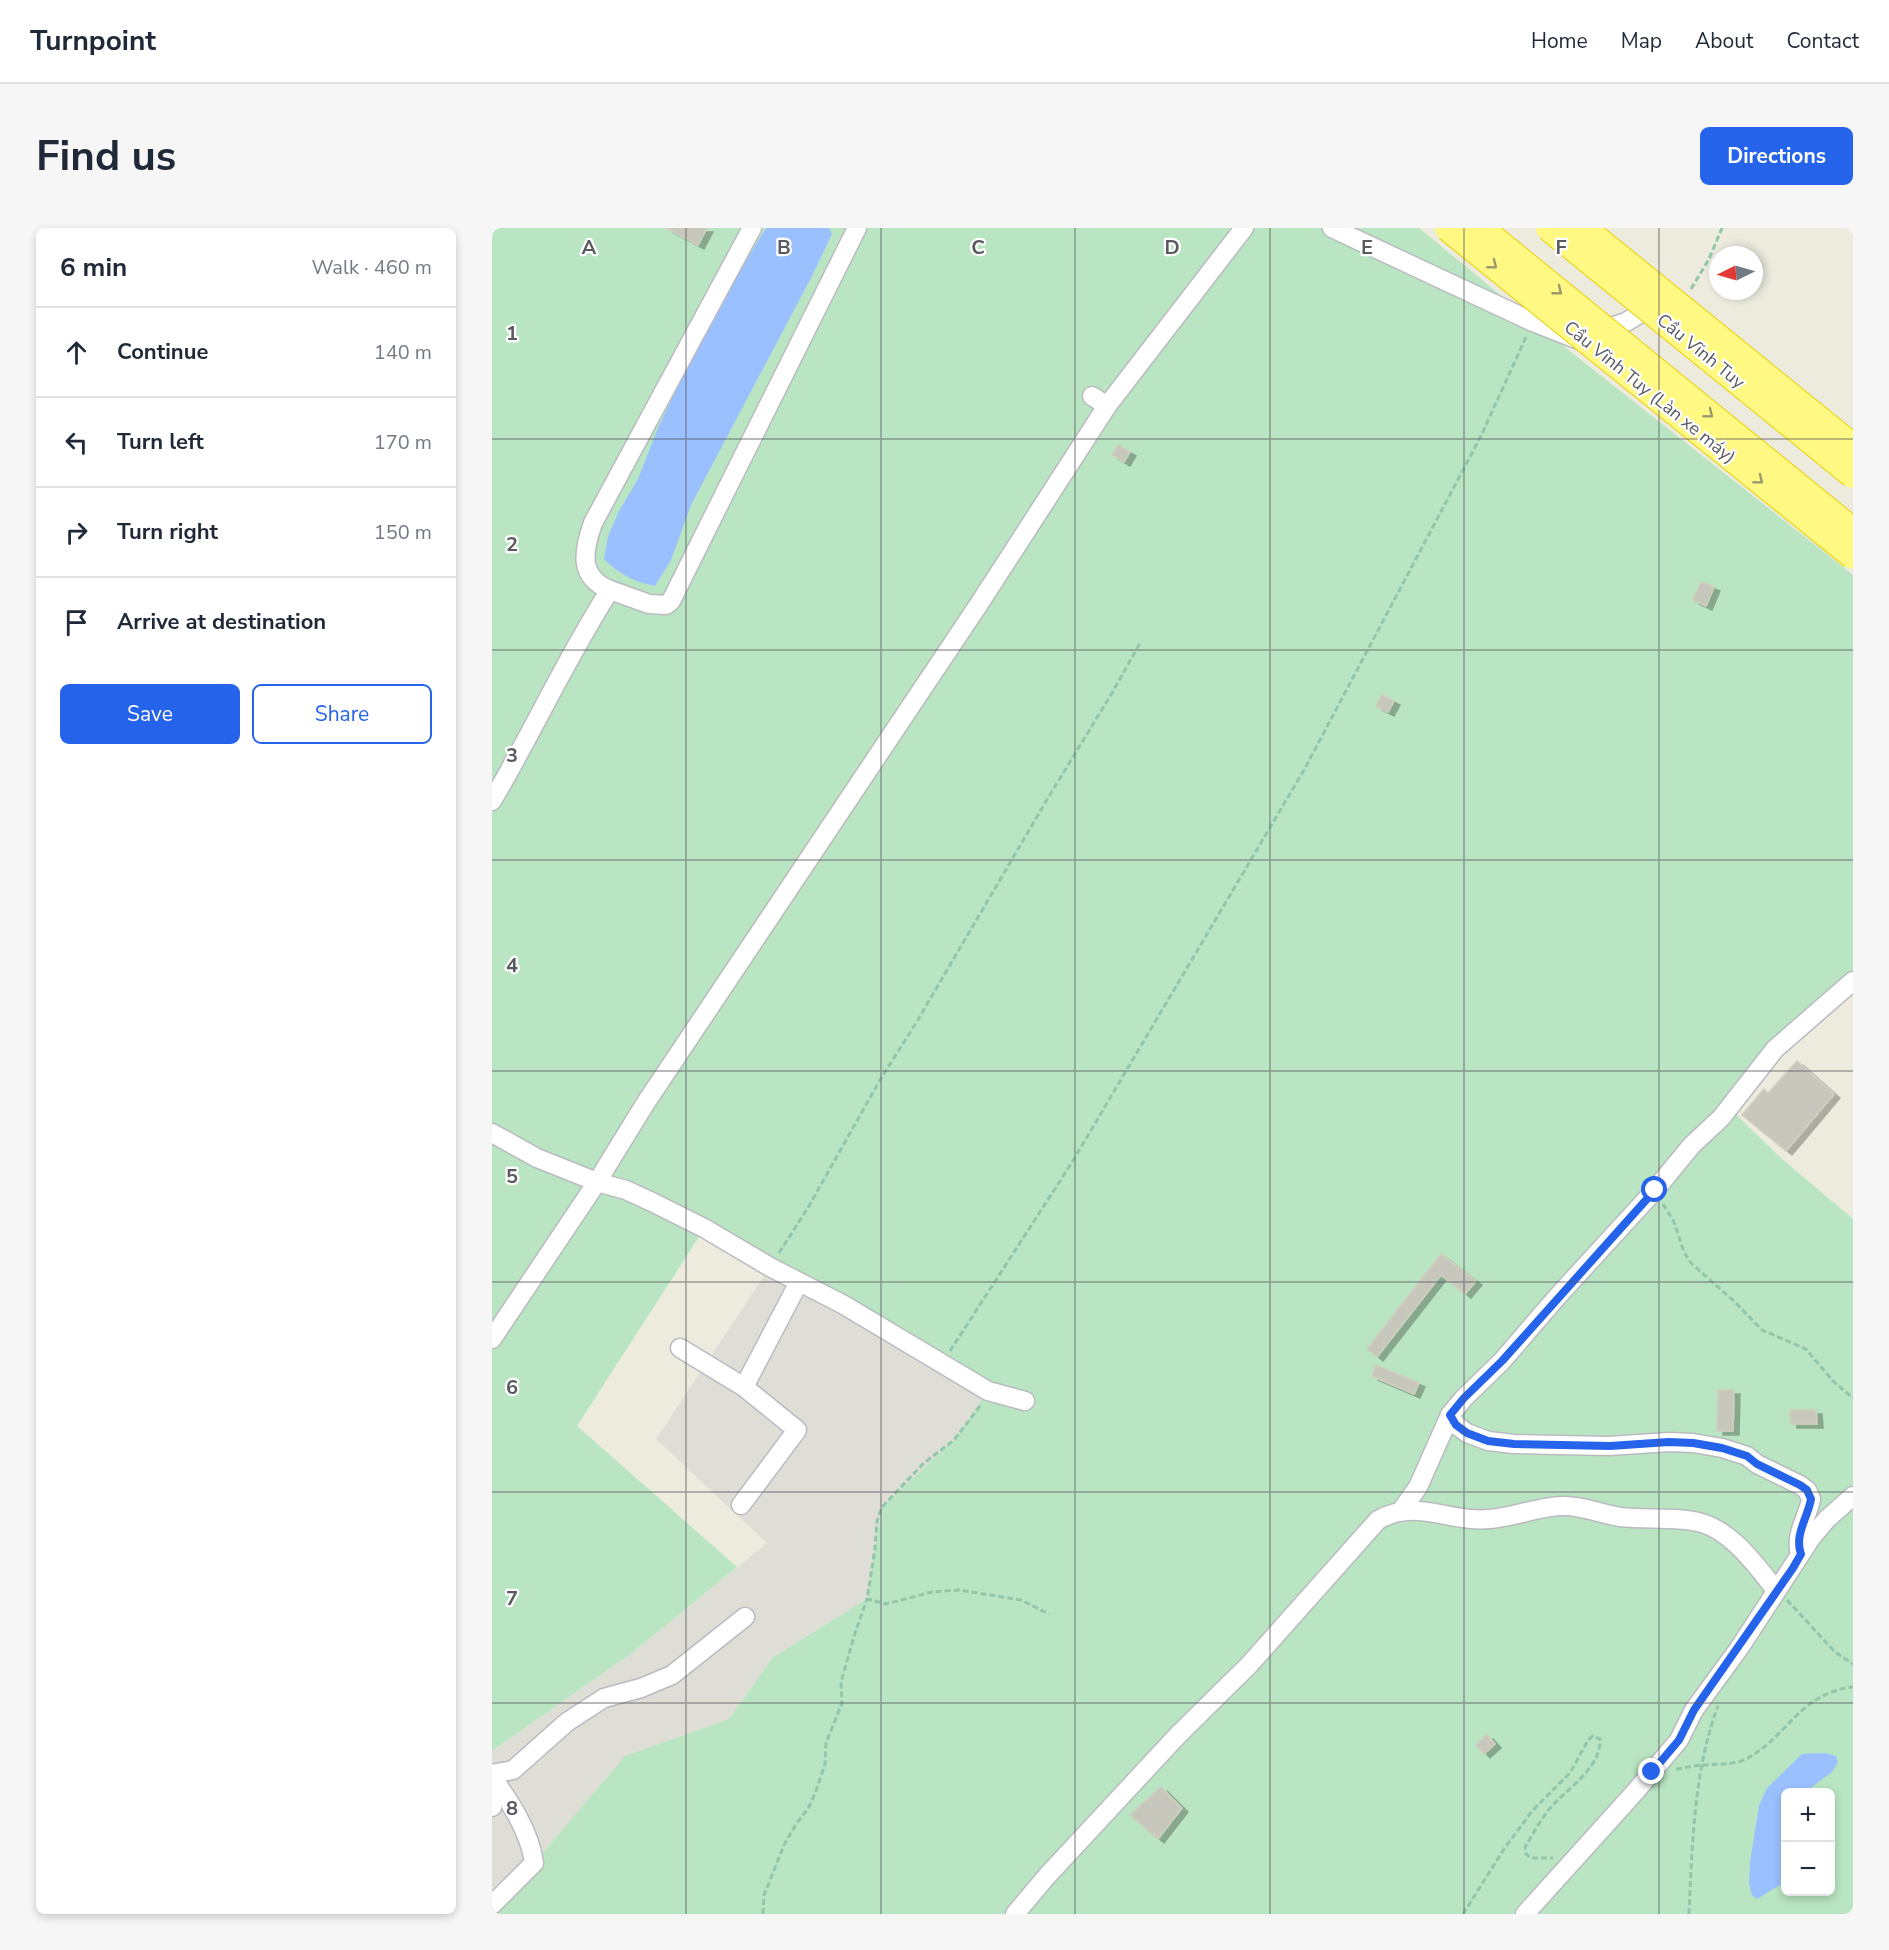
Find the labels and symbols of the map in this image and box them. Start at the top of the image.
text: A [582,234,597,261]
text: B [777,234,791,261]
text: C [971,234,985,261]
text: D [1164,234,1180,261]
text: E [1361,234,1373,261]
text: F [1555,234,1567,261]
north arrow [1709,246,1763,300]
one-way arrow [1486,257,1497,268]
one-way arrow [1551,284,1562,295]
street label: Cầu Vĩnh Tuy [1652,308,1751,394]
street label: Cầu Vĩnh Tuy (Làn xe máy) [1559,315,1741,469]
text: 1 [506,320,518,347]
one-way arrow [1702,407,1713,418]
one-way arrow [1752,473,1763,484]
text: 2 [506,531,518,558]
text: 3 [506,742,518,769]
text: 4 [506,952,518,979]
text: 5 [506,1163,518,1190]
route start [1641,1176,1667,1202]
text: 6 [506,1374,518,1401]
text: 7 [506,1585,518,1612]
route end [1638,1758,1664,1784]
text: 8 [506,1795,518,1822]

